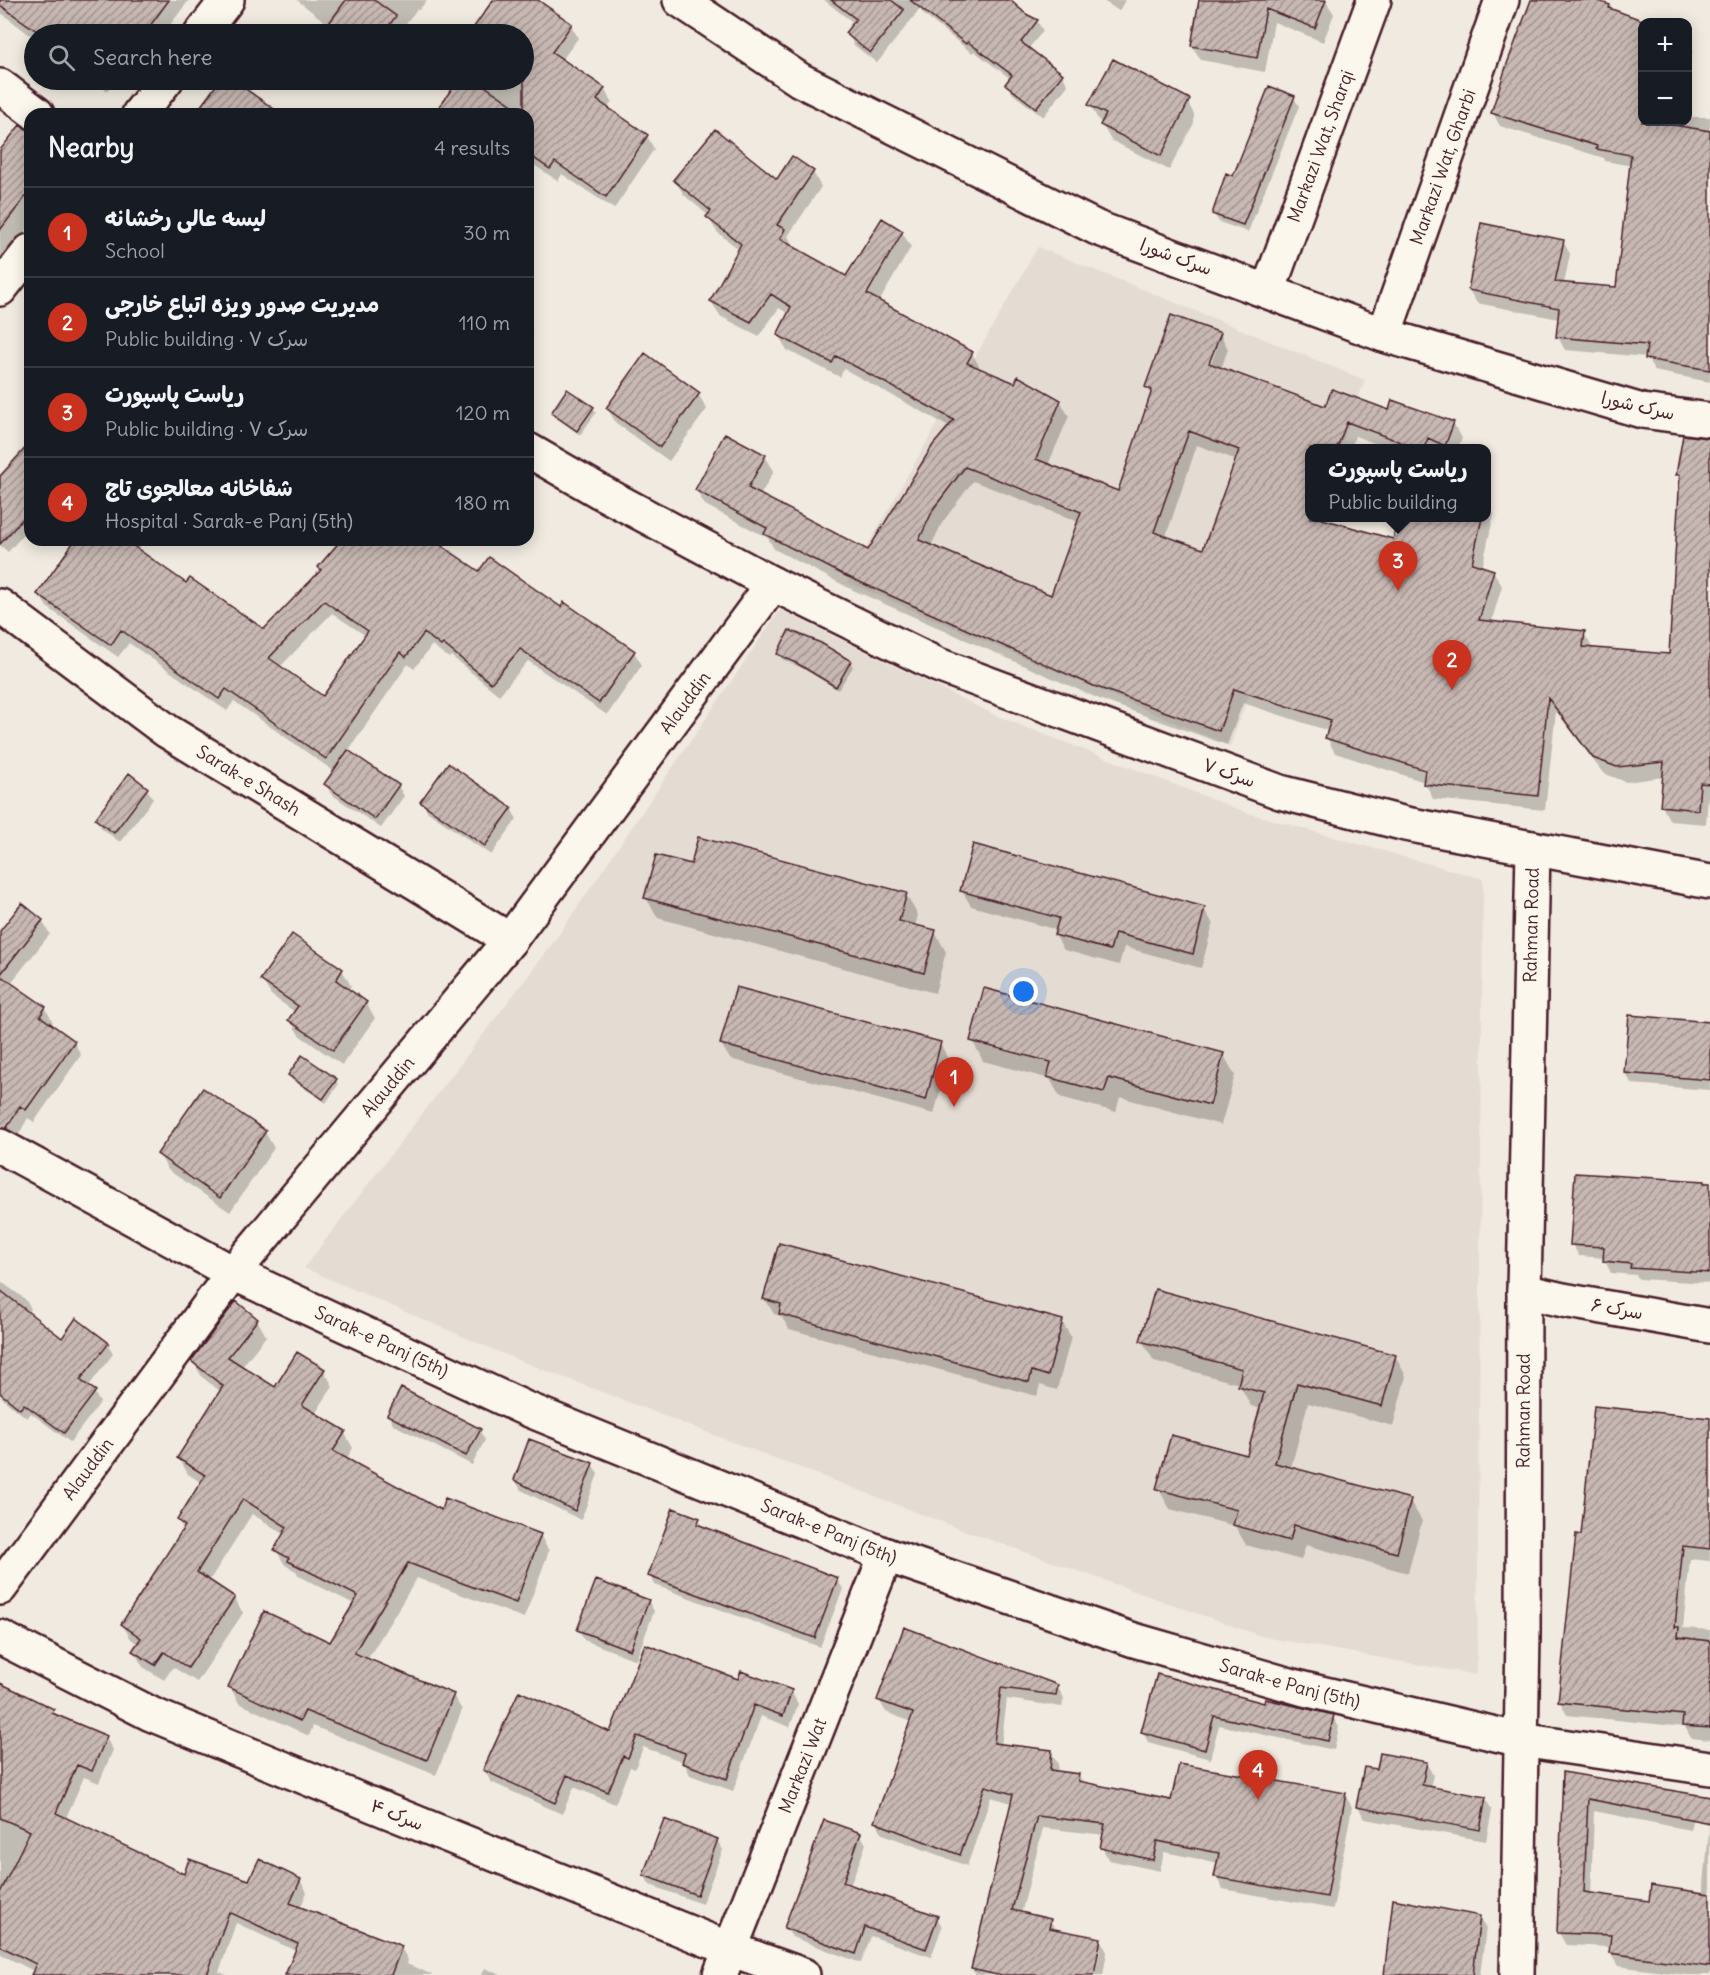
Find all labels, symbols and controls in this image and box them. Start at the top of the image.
map controls [1638,18,1692,126]
button: + [1638,18,1692,72]
search box [24,24,534,90]
icon: search [45,41,78,74]
text: Search here [93,43,212,71]
street label: Markazi Wat, Sharqi [1282,67,1359,225]
button: − [1638,72,1692,126]
street label: Markazi Wat, Gharbi [1405,86,1481,248]
text: Nearby [48,131,134,164]
text: 4 results [434,135,510,160]
text: لیسه عالی رخشانه [105,204,266,232]
text: 1 [64,220,71,245]
text: 30 m [463,220,510,245]
street label: سرک شورا [1137,233,1215,280]
text: School [105,238,165,263]
text: مدیریت صدور ویزه اتباع خارجی [105,290,379,318]
text: 2 [62,310,73,335]
text: 110 m [459,310,510,335]
text: Public building · سرک ۷ [105,326,308,351]
text: ریاست پاسپورت [105,380,244,408]
street label: سرک شورا [1599,386,1677,425]
text: 3 [62,400,73,425]
text: 120 m [456,400,510,425]
text: Public building · سرک ۷ [105,416,308,441]
popup [1305,444,1491,522]
text: ریاست پاسپورت [1328,455,1468,483]
text: شفاخانه معالجوی تاج [105,474,293,502]
text: Public building [1328,489,1458,514]
text: 4 [62,490,73,515]
text: 180 m [455,490,510,515]
text: Hospital · Sarak-e Panj (5th) [105,508,353,533]
pin: 3 [1378,542,1418,591]
pin: 2 [1432,640,1472,690]
street label: Alauddin [654,667,716,738]
street label: Sarak-e Shash [193,740,305,821]
street label: سرک ۷ [1200,752,1258,793]
street label: Rahman Road [1518,867,1544,983]
your location [1009,977,1038,1006]
street label: Alauddin [356,1051,419,1121]
pin: 1 [934,1058,974,1107]
street label: سرک ۶ [1589,1293,1645,1324]
street label: Sarak-e Panj (5th) [311,1300,452,1382]
street label: Rahman Road [1511,1353,1535,1469]
street label: Alauddin [57,1433,118,1504]
street label: Sarak-e Panj (5th) [757,1493,900,1569]
street label: Sarak-e Panj (5th) [1217,1653,1363,1713]
street label: Markazi Wat [773,1715,831,1817]
pin: 4 [1238,1750,1278,1800]
street label: سرک ۴ [367,1794,427,1835]

